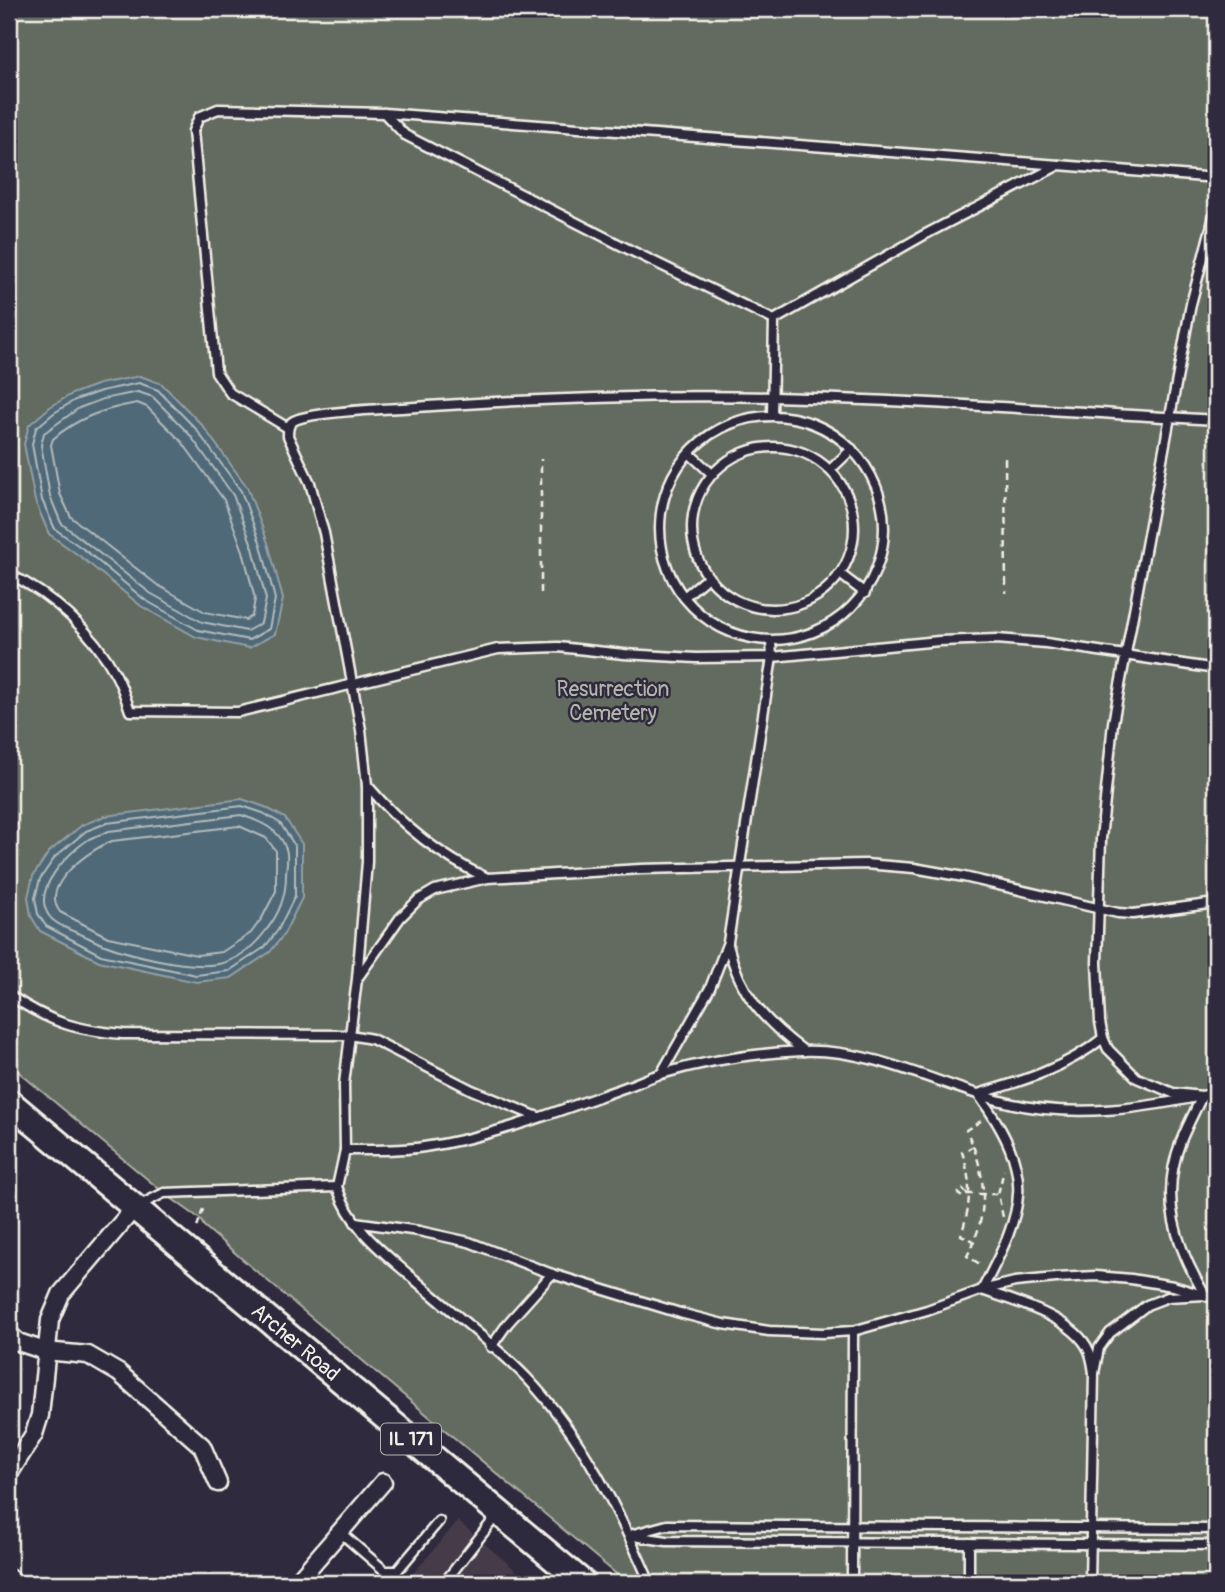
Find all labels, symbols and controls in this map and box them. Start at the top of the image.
park label: Resurrection Cemetery [557,676,669,727]
street label: Archer Road [246,1297,346,1387]
road number: IL 171 [381,1424,441,1455]

